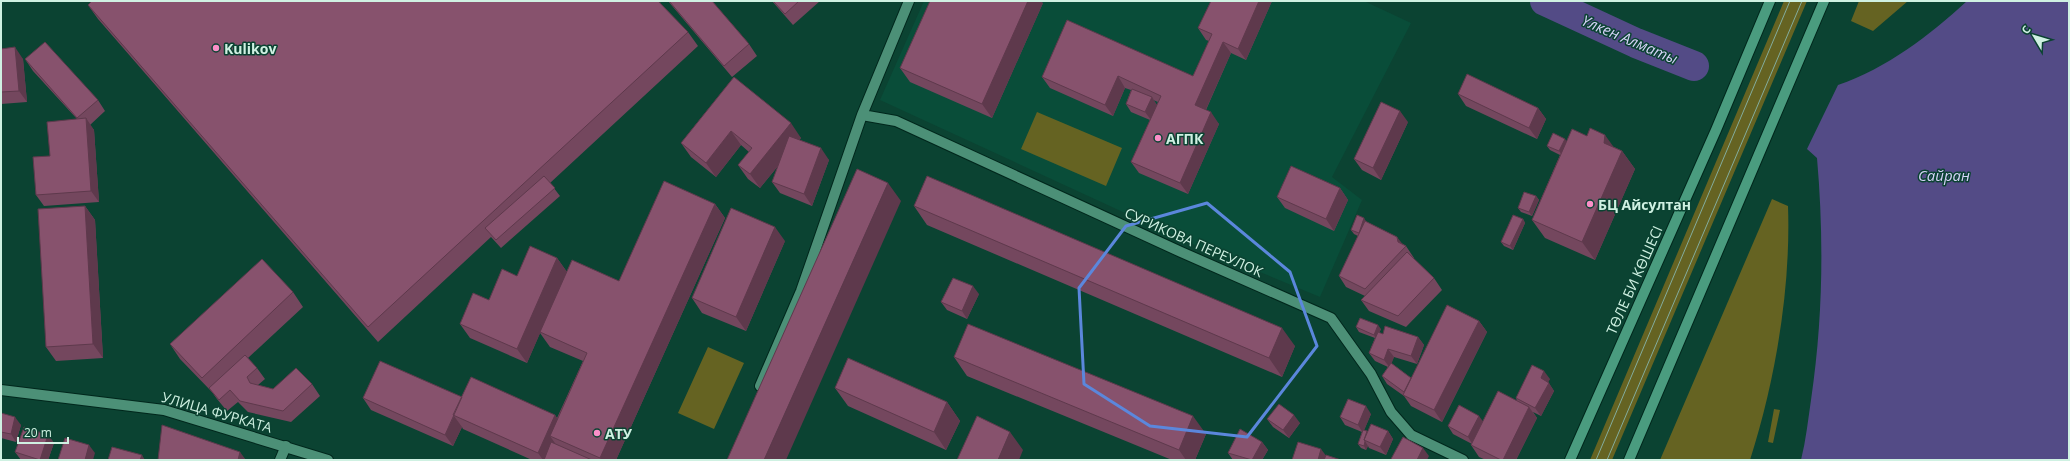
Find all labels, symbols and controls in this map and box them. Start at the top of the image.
water label: Үлкен Алматы [1579,10,1681,68]
north arrow [2014,16,2054,56]
text: С [2018,22,2034,37]
place label: Kulikov [224,39,276,58]
marker: Kulikov [211,43,221,53]
place label: АГПК [1166,129,1204,148]
marker: АГПК [1153,133,1163,143]
water label: Сайран [1918,165,1970,185]
place label: БЦ Айсултан [1598,195,1691,214]
marker: БЦ Айсултан [1585,199,1595,209]
street label: СУРИКОВА ПЕРЕУЛОК [1122,203,1267,281]
street label: ТӨЛЕ БИ КӨШЕСІ [1602,223,1666,337]
street label: УЛИЦА ФУРКАТА [160,387,275,437]
scale bar [18,419,68,445]
text: 20 m [24,424,52,441]
place label: АТУ [605,424,633,443]
marker: АТУ [592,428,602,438]

